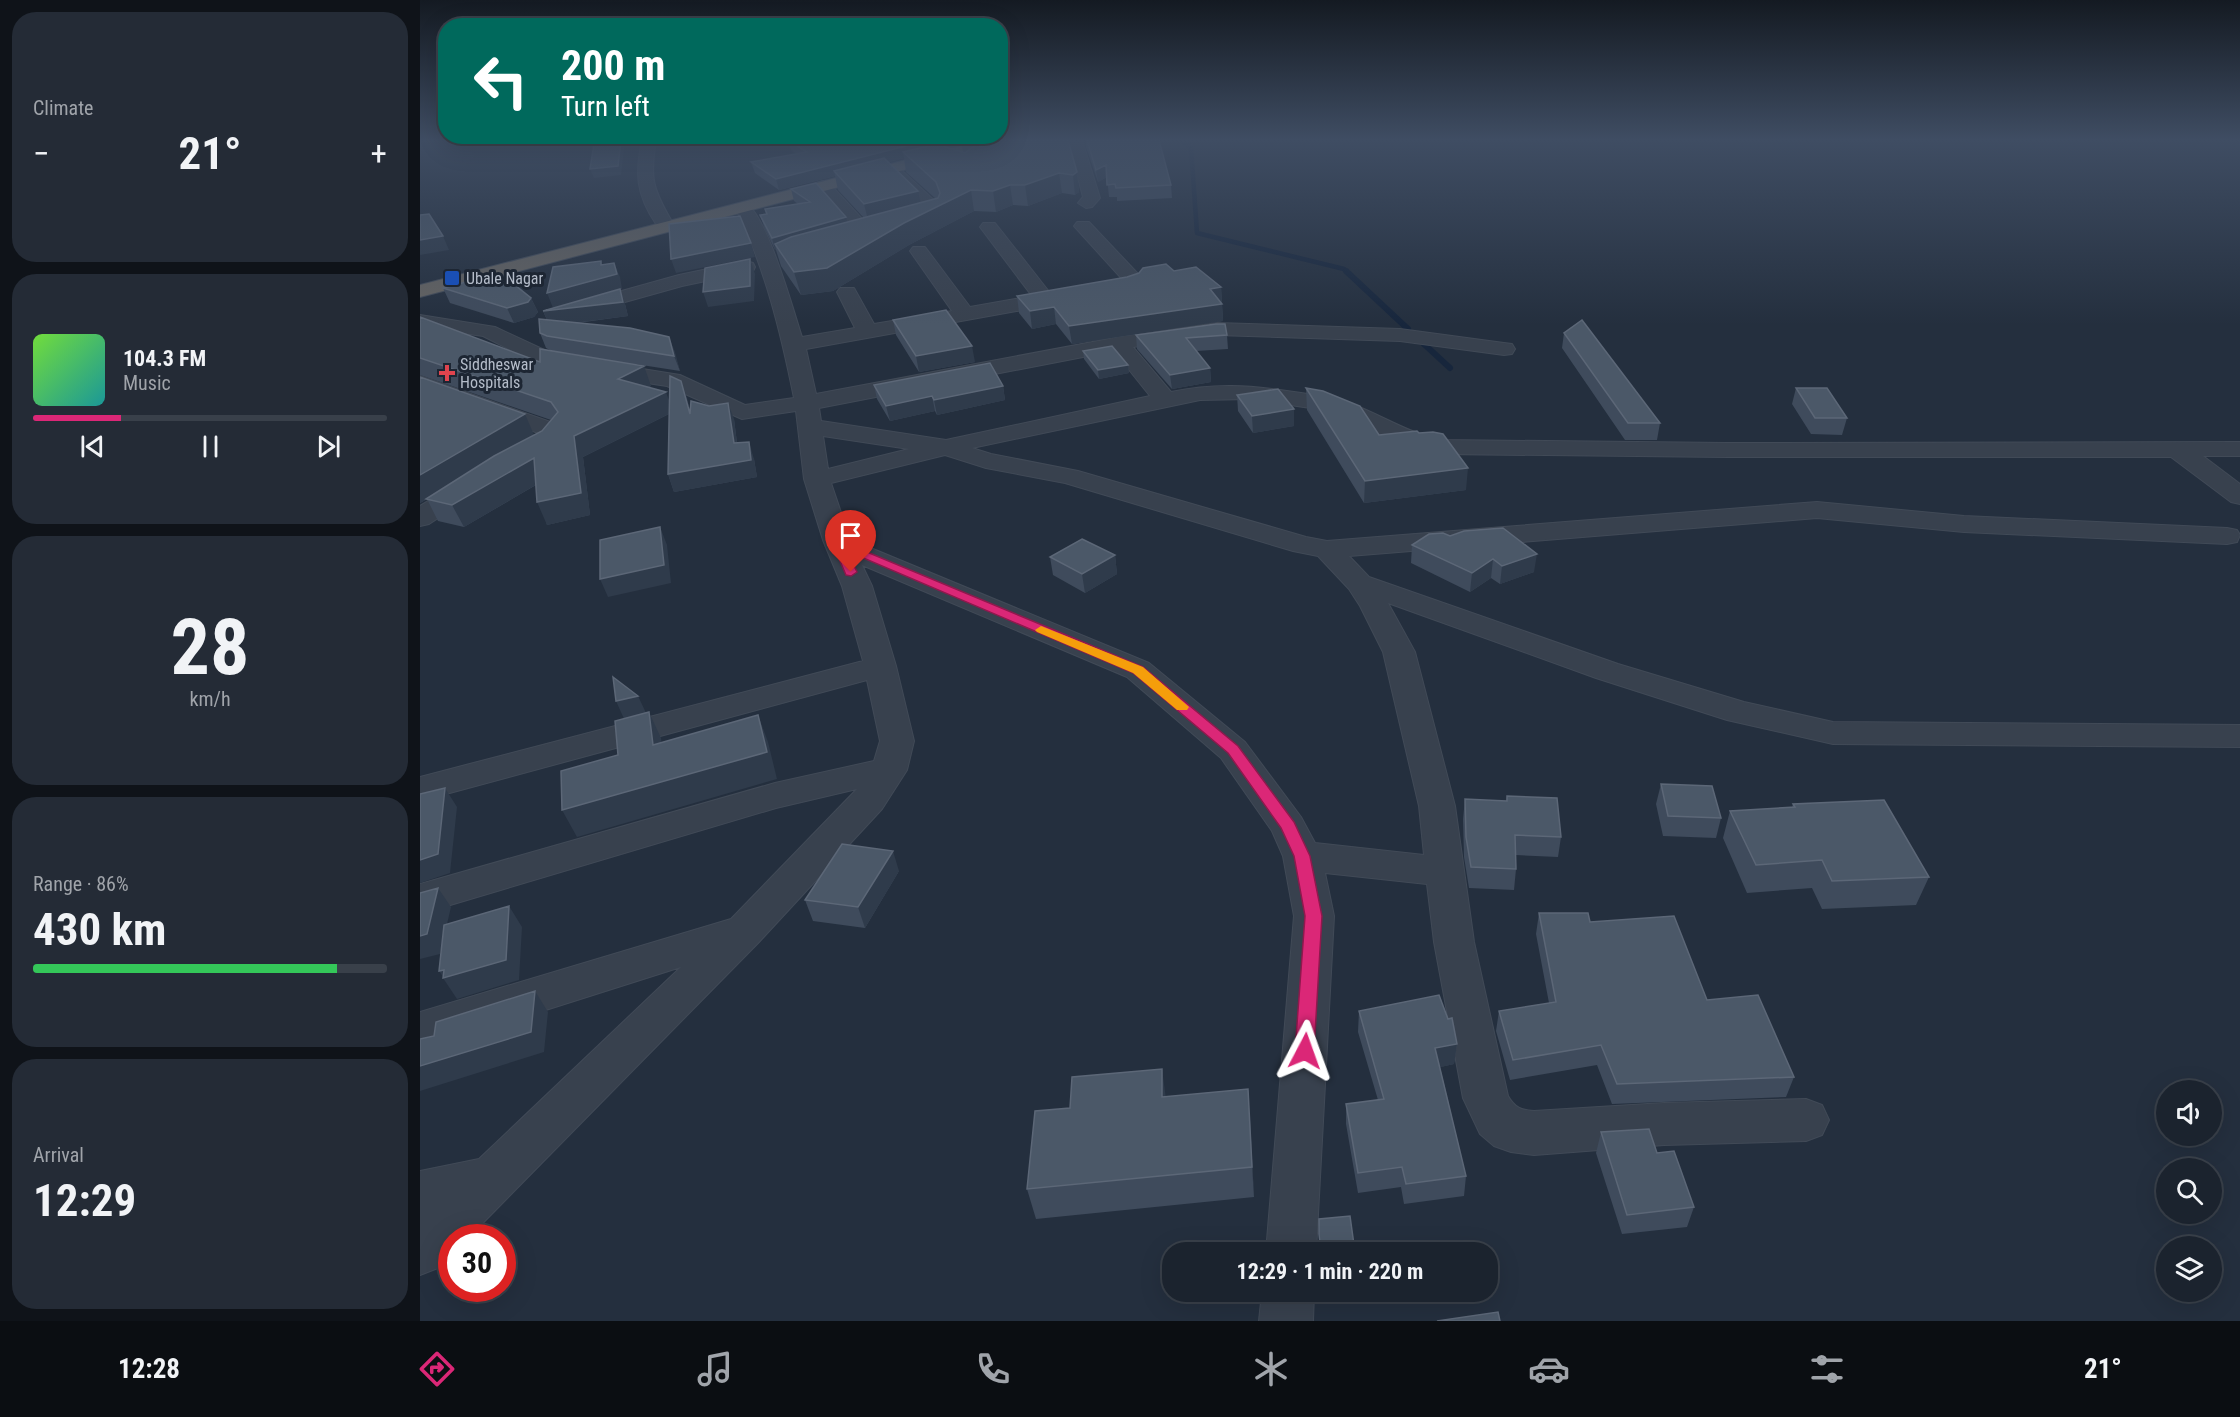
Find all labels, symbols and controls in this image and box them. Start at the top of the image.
text: 200 m [561,41,666,90]
icon: left [462,42,540,120]
text: Turn left [561,91,650,123]
text: Climate [33,96,93,120]
text: 21° [179,127,242,180]
text: − [33,134,50,173]
text: + [371,134,387,173]
marker: Ubale Nagar [443,269,461,287]
place label: Ubale Nagar [466,269,544,288]
text: 104.3 FM [123,346,206,371]
place label: Siddheswar Hospitals [460,355,533,392]
marker: Siddheswar Hospitals [438,364,456,382]
text: Music [123,371,171,395]
icon: previous [76,430,109,463]
icon: pause [194,430,227,463]
icon: next [312,430,345,463]
pin [825,510,876,572]
icon: arrive [834,519,867,552]
text: 28 [171,602,249,693]
text: km/h [189,687,231,711]
text: Range · 86% [33,872,129,896]
text: 430 km [33,903,166,956]
position arrow [1273,1019,1337,1083]
map controls [2156,1080,2222,1302]
button: sound [2156,1080,2222,1146]
text: Arrival [33,1143,84,1167]
button: search [2156,1158,2222,1224]
text: 12:29 [33,1174,136,1227]
speed limit sign: 30 [438,1224,516,1302]
button: layers [2156,1236,2222,1302]
text: 12:29 · 1 min · 220 m [1237,1259,1423,1284]
icon: directions [416,1348,458,1390]
icon: music [694,1348,736,1390]
icon: phone [972,1348,1014,1390]
icon: climate [1250,1348,1292,1390]
icon: car [1528,1348,1570,1390]
icon: filters [1806,1348,1848,1390]
text: 12:28 [118,1353,180,1385]
text: 21° [2084,1353,2122,1385]

